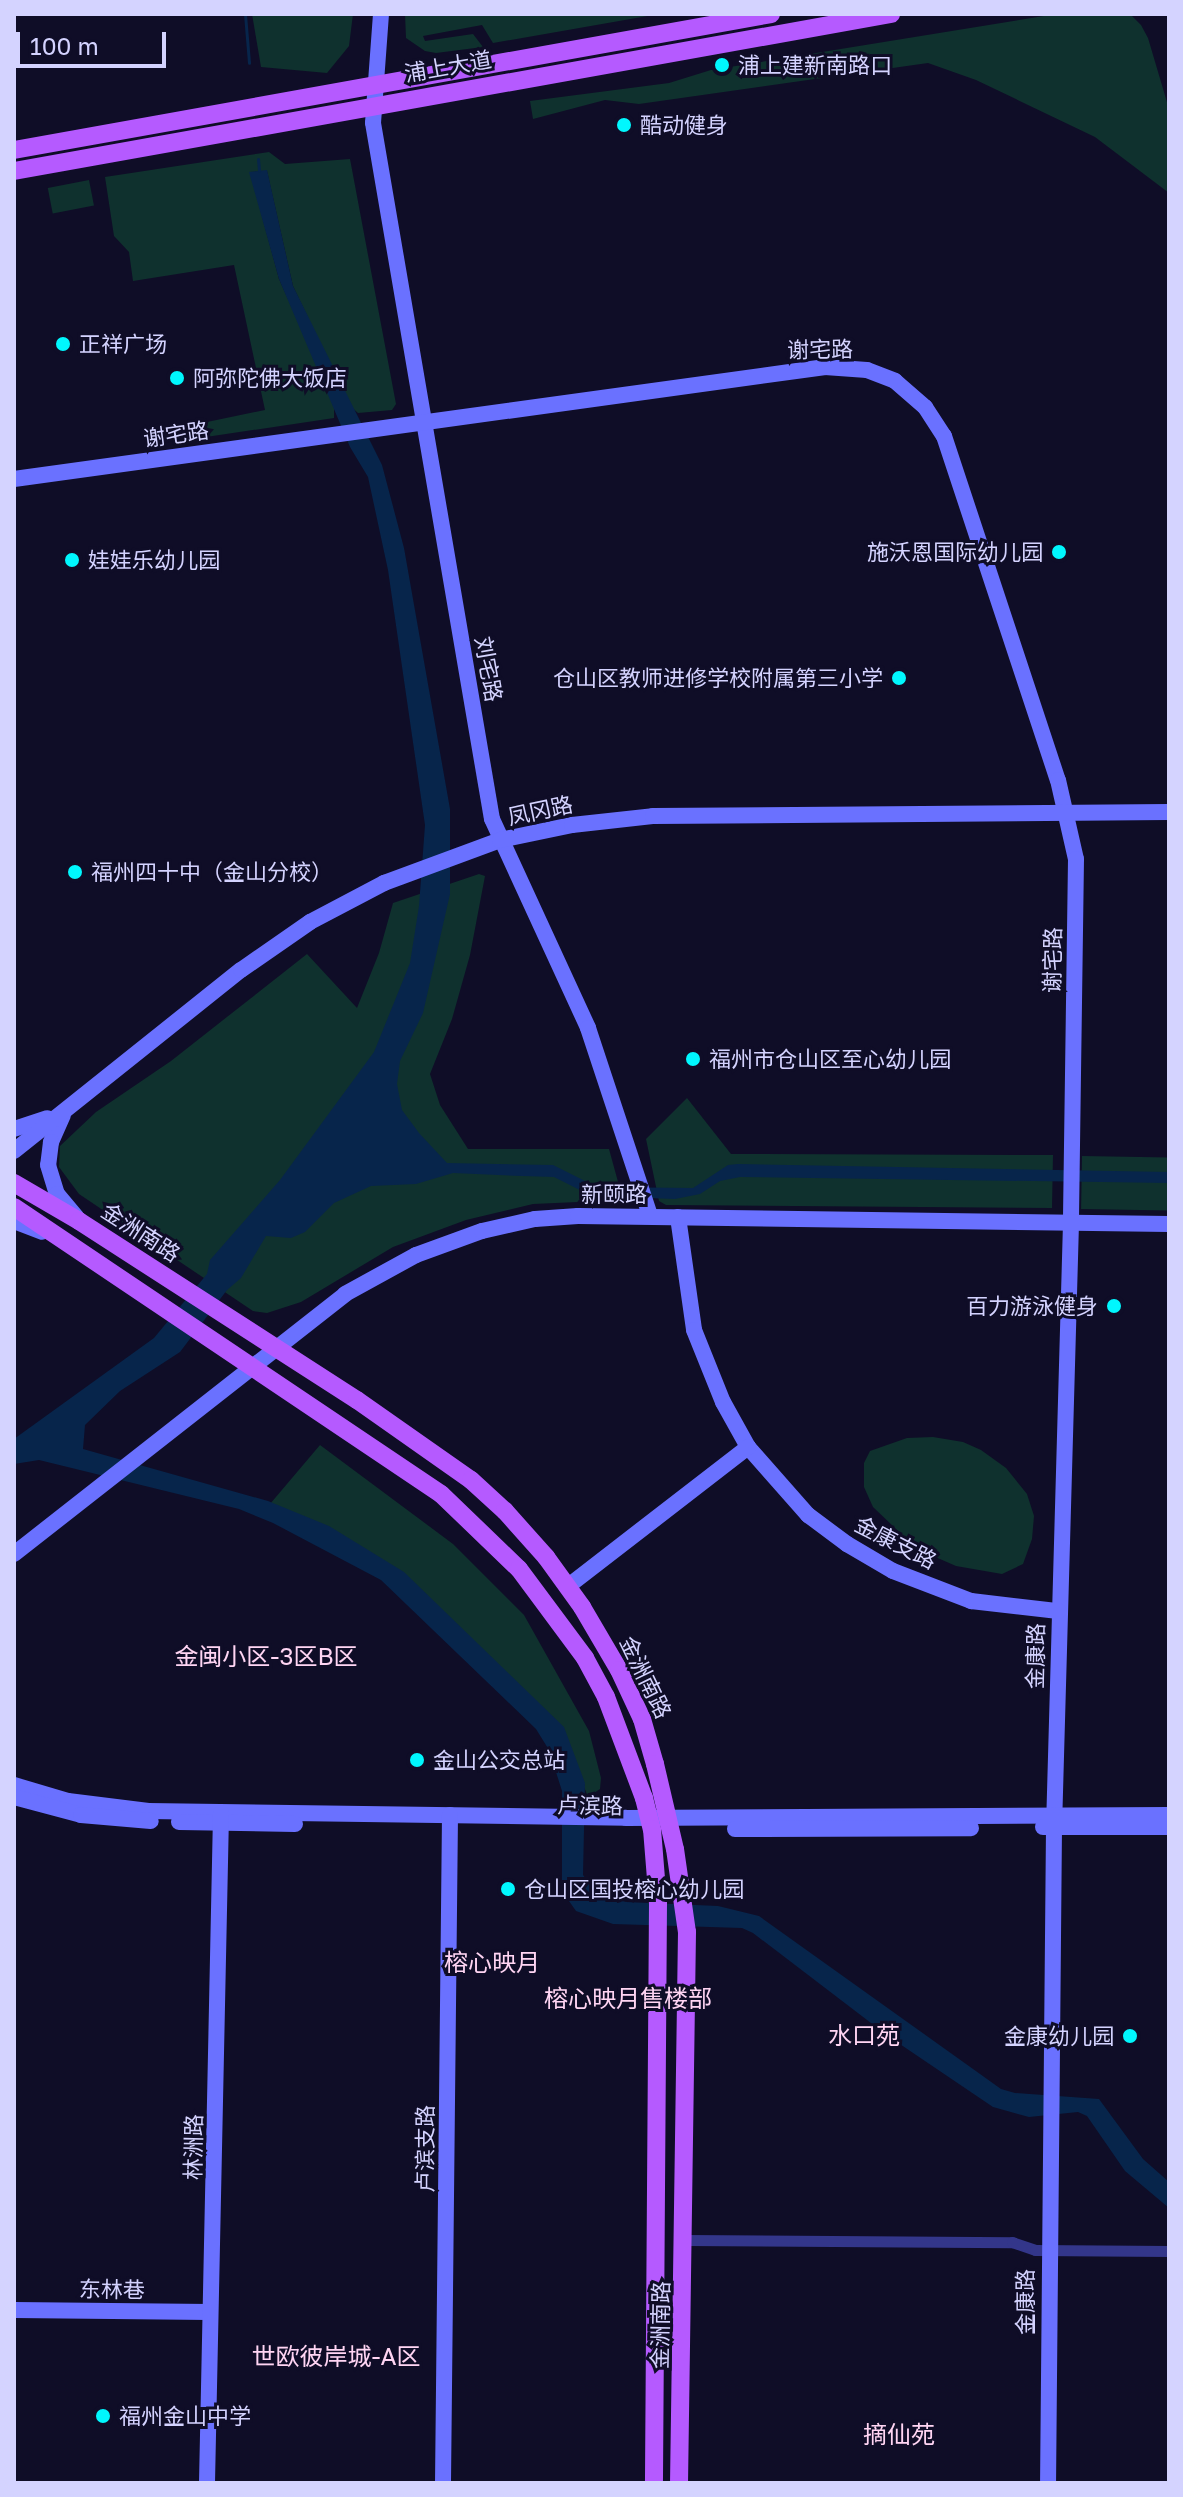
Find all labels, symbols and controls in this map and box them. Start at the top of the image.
scale bar [20,16,170,66]
text: 100 m [30,31,99,60]
street label: 浦上大道 [402,45,494,87]
place label: 浦上建新南路口 [738,52,892,78]
marker: 浦上建新南路口 [713,56,731,74]
place label: 酷动健身 [640,112,728,138]
marker: 酷动健身 [615,116,633,134]
place label: 正祥广场 [79,331,167,357]
marker: 正祥广场 [54,335,72,353]
street label: 谢宅路 [787,335,853,363]
place label: 阿弥陀佛大饭店 [193,365,347,391]
marker: 阿弥陀佛大饭店 [168,369,186,387]
street label: 谢宅路 [141,416,211,452]
place label: 施沃恩国际幼儿园 [867,539,1043,565]
marker: 施沃恩国际幼儿园 [1050,543,1068,561]
place label: 娃娃乐幼儿园 [88,547,220,573]
marker: 娃娃乐幼儿园 [63,551,81,569]
street label: 刘宅路 [470,634,508,704]
place label: 仓山区教师进修学校附属第三小学 [553,665,883,691]
marker: 仓山区教师进修学校附属第三小学 [890,669,908,687]
street label: 凤冈路 [505,790,575,830]
place label: 福州四十中（金山分校） [91,859,333,885]
marker: 福州四十中（金山分校） [66,863,84,881]
street label: 谢宅路 [1038,927,1066,993]
place label: 福州市仓山区至心幼儿园 [709,1046,951,1072]
marker: 福州市仓山区至心幼儿园 [684,1050,702,1068]
street label: 新颐路 [581,1181,647,1207]
street label: 金洲南路 [97,1197,185,1267]
place label: 百力游泳健身 [966,1293,1098,1319]
marker: 百力游泳健身 [1105,1297,1123,1315]
street label: 金康支路 [851,1510,941,1574]
street label: 金康路 [1021,1623,1049,1689]
street label: 金洲南路 [615,1632,677,1722]
district label: 金闽小区-3区B区 [174,1642,358,1670]
place label: 金山公交总站 [433,1747,565,1773]
marker: 金山公交总站 [408,1751,426,1769]
street label: 卢滨路 [557,1791,623,1819]
place label: 仓山区国投榕心幼儿园 [524,1876,744,1902]
marker: 仓山区国投榕心幼儿园 [499,1880,517,1898]
district label: 榕心映月 [444,1948,540,1976]
district label: 榕心映月售楼部 [544,1984,712,2012]
district label: 水口苑 [828,2021,900,2049]
place label: 金康幼儿园 [1004,2023,1114,2049]
marker: 金康幼儿园 [1121,2027,1139,2045]
street label: 卢滨支路 [412,2105,438,2193]
street label: 林洲路 [179,2114,207,2180]
street label: 金康路 [1012,2269,1038,2335]
street label: 东林巷 [79,2275,145,2303]
street label: 金洲南路 [646,2281,674,2369]
district label: 世欧彼岸城-A区 [251,2342,421,2370]
place label: 福州金山中学 [119,2403,251,2429]
marker: 福州金山中学 [94,2407,112,2425]
district label: 摘仙苑 [863,2420,935,2448]

